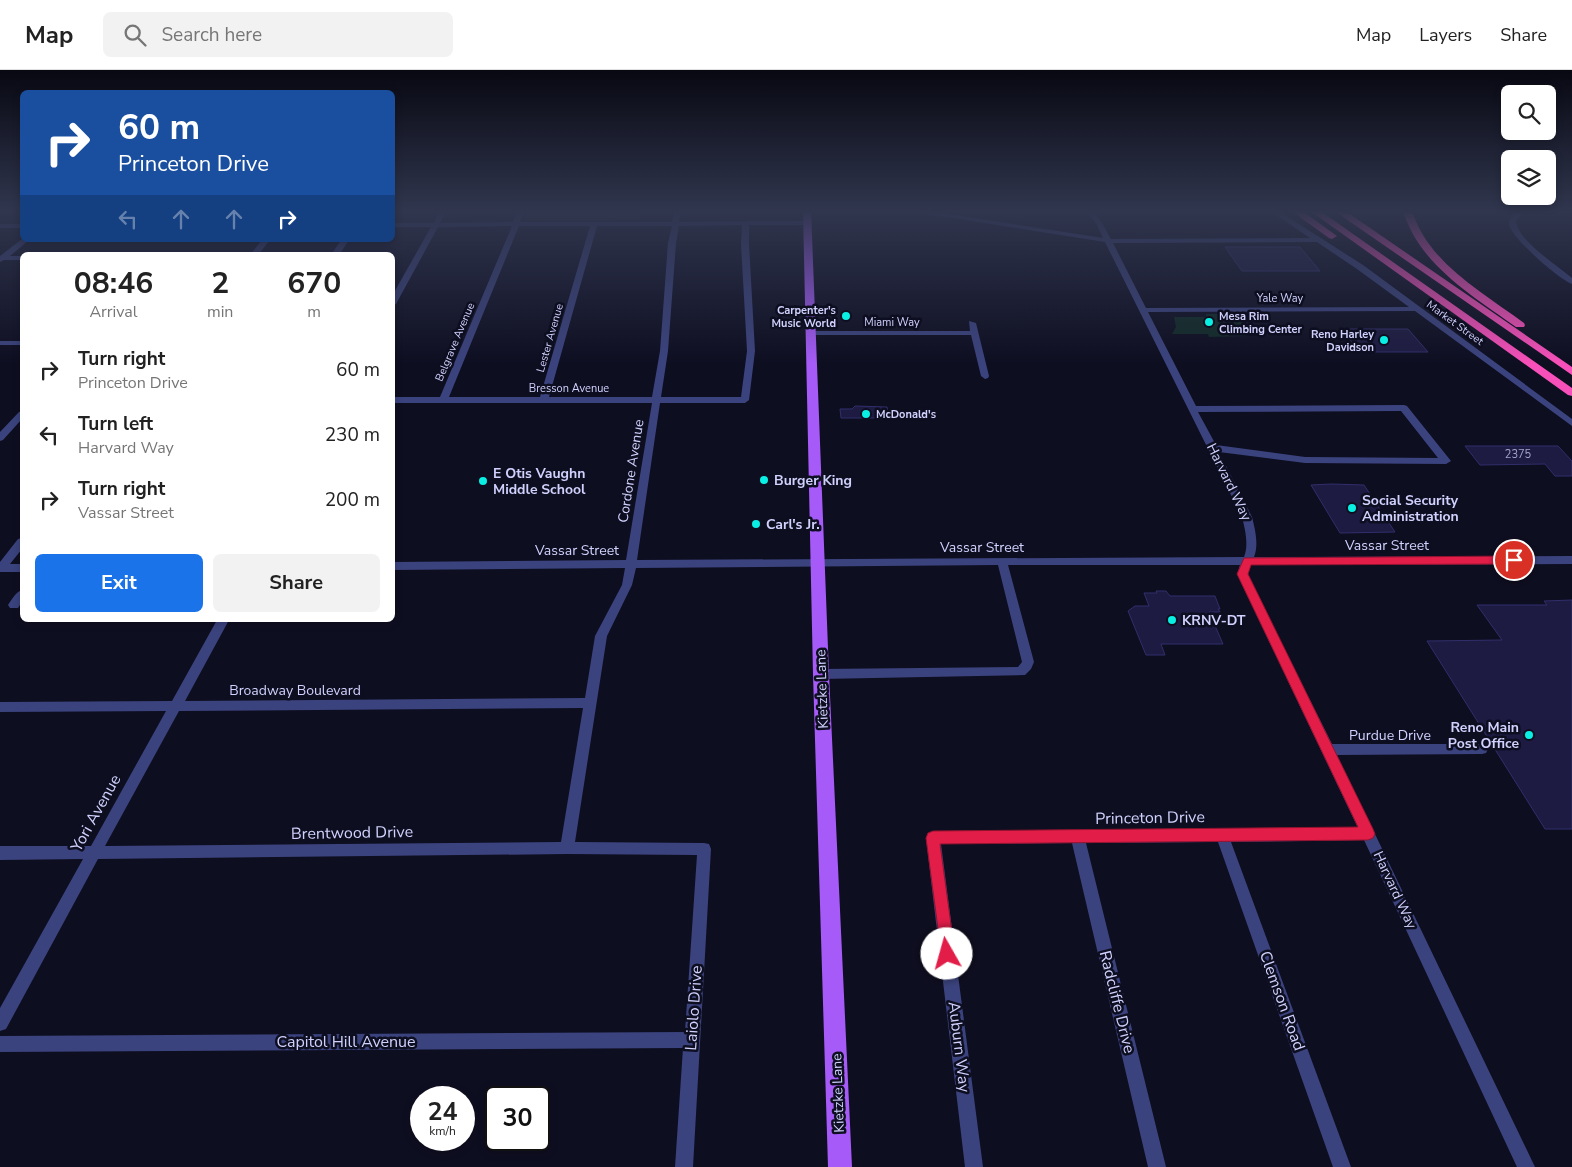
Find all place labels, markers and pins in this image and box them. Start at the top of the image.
place label: Carpenter's Music World [771,303,836,331]
place label: Mesa Rim Climbing Center [1219,309,1302,337]
marker: Carpenter's Music World [840,310,852,322]
marker: Mesa Rim Climbing Center [1203,316,1215,328]
place label: Reno Harley Davidson [1311,327,1374,355]
marker: Reno Harley Davidson [1378,334,1390,346]
place label: McDonald's [876,407,936,422]
marker: McDonald's [860,408,872,420]
place label: E Otis Vaughn Middle School [493,464,586,499]
place label: Burger King [774,471,852,490]
marker: Burger King [758,474,770,486]
marker: E Otis Vaughn Middle School [477,475,489,487]
place label: Social Security Administration [1362,491,1459,526]
marker: Social Security Administration [1346,502,1358,514]
place label: Carl's Jr. [766,515,820,534]
marker: Carl's Jr. [750,518,762,530]
pin [1493,539,1535,581]
place label: KRNV-DT [1182,611,1246,630]
marker: KRNV-DT [1166,614,1178,626]
place label: Reno Main Post Office [1448,718,1519,753]
marker: Reno Main Post Office [1523,729,1535,741]

